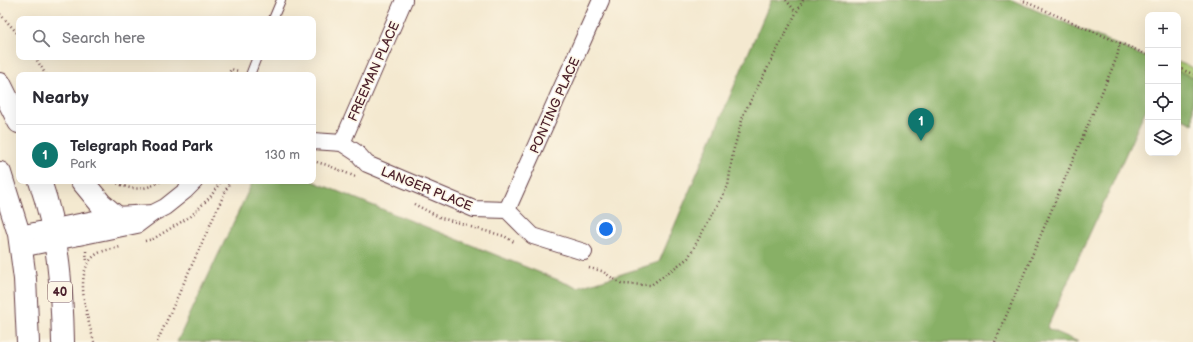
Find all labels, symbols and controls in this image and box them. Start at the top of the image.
map controls [1145,12,1181,156]
button: + [1145,12,1181,48]
search box [16,16,316,60]
street label: FREEMAN PLACE [345,19,403,124]
icon: search [30,27,52,49]
text: Search here [62,29,145,48]
button: − [1145,48,1181,84]
street label: PONTING PLACE [526,54,584,156]
button: locate [1145,84,1181,120]
text: Nearby [32,88,89,108]
pin: 1 [908,108,934,141]
button: layers [1145,120,1181,156]
text: Telegraph Road Park [70,137,213,156]
text: 1 [42,147,48,163]
text: 130 m [265,147,300,163]
text: Park [70,156,96,172]
street label: LANGER PLACE [379,163,475,215]
your location [596,219,616,239]
road number: 40 [48,282,72,302]

